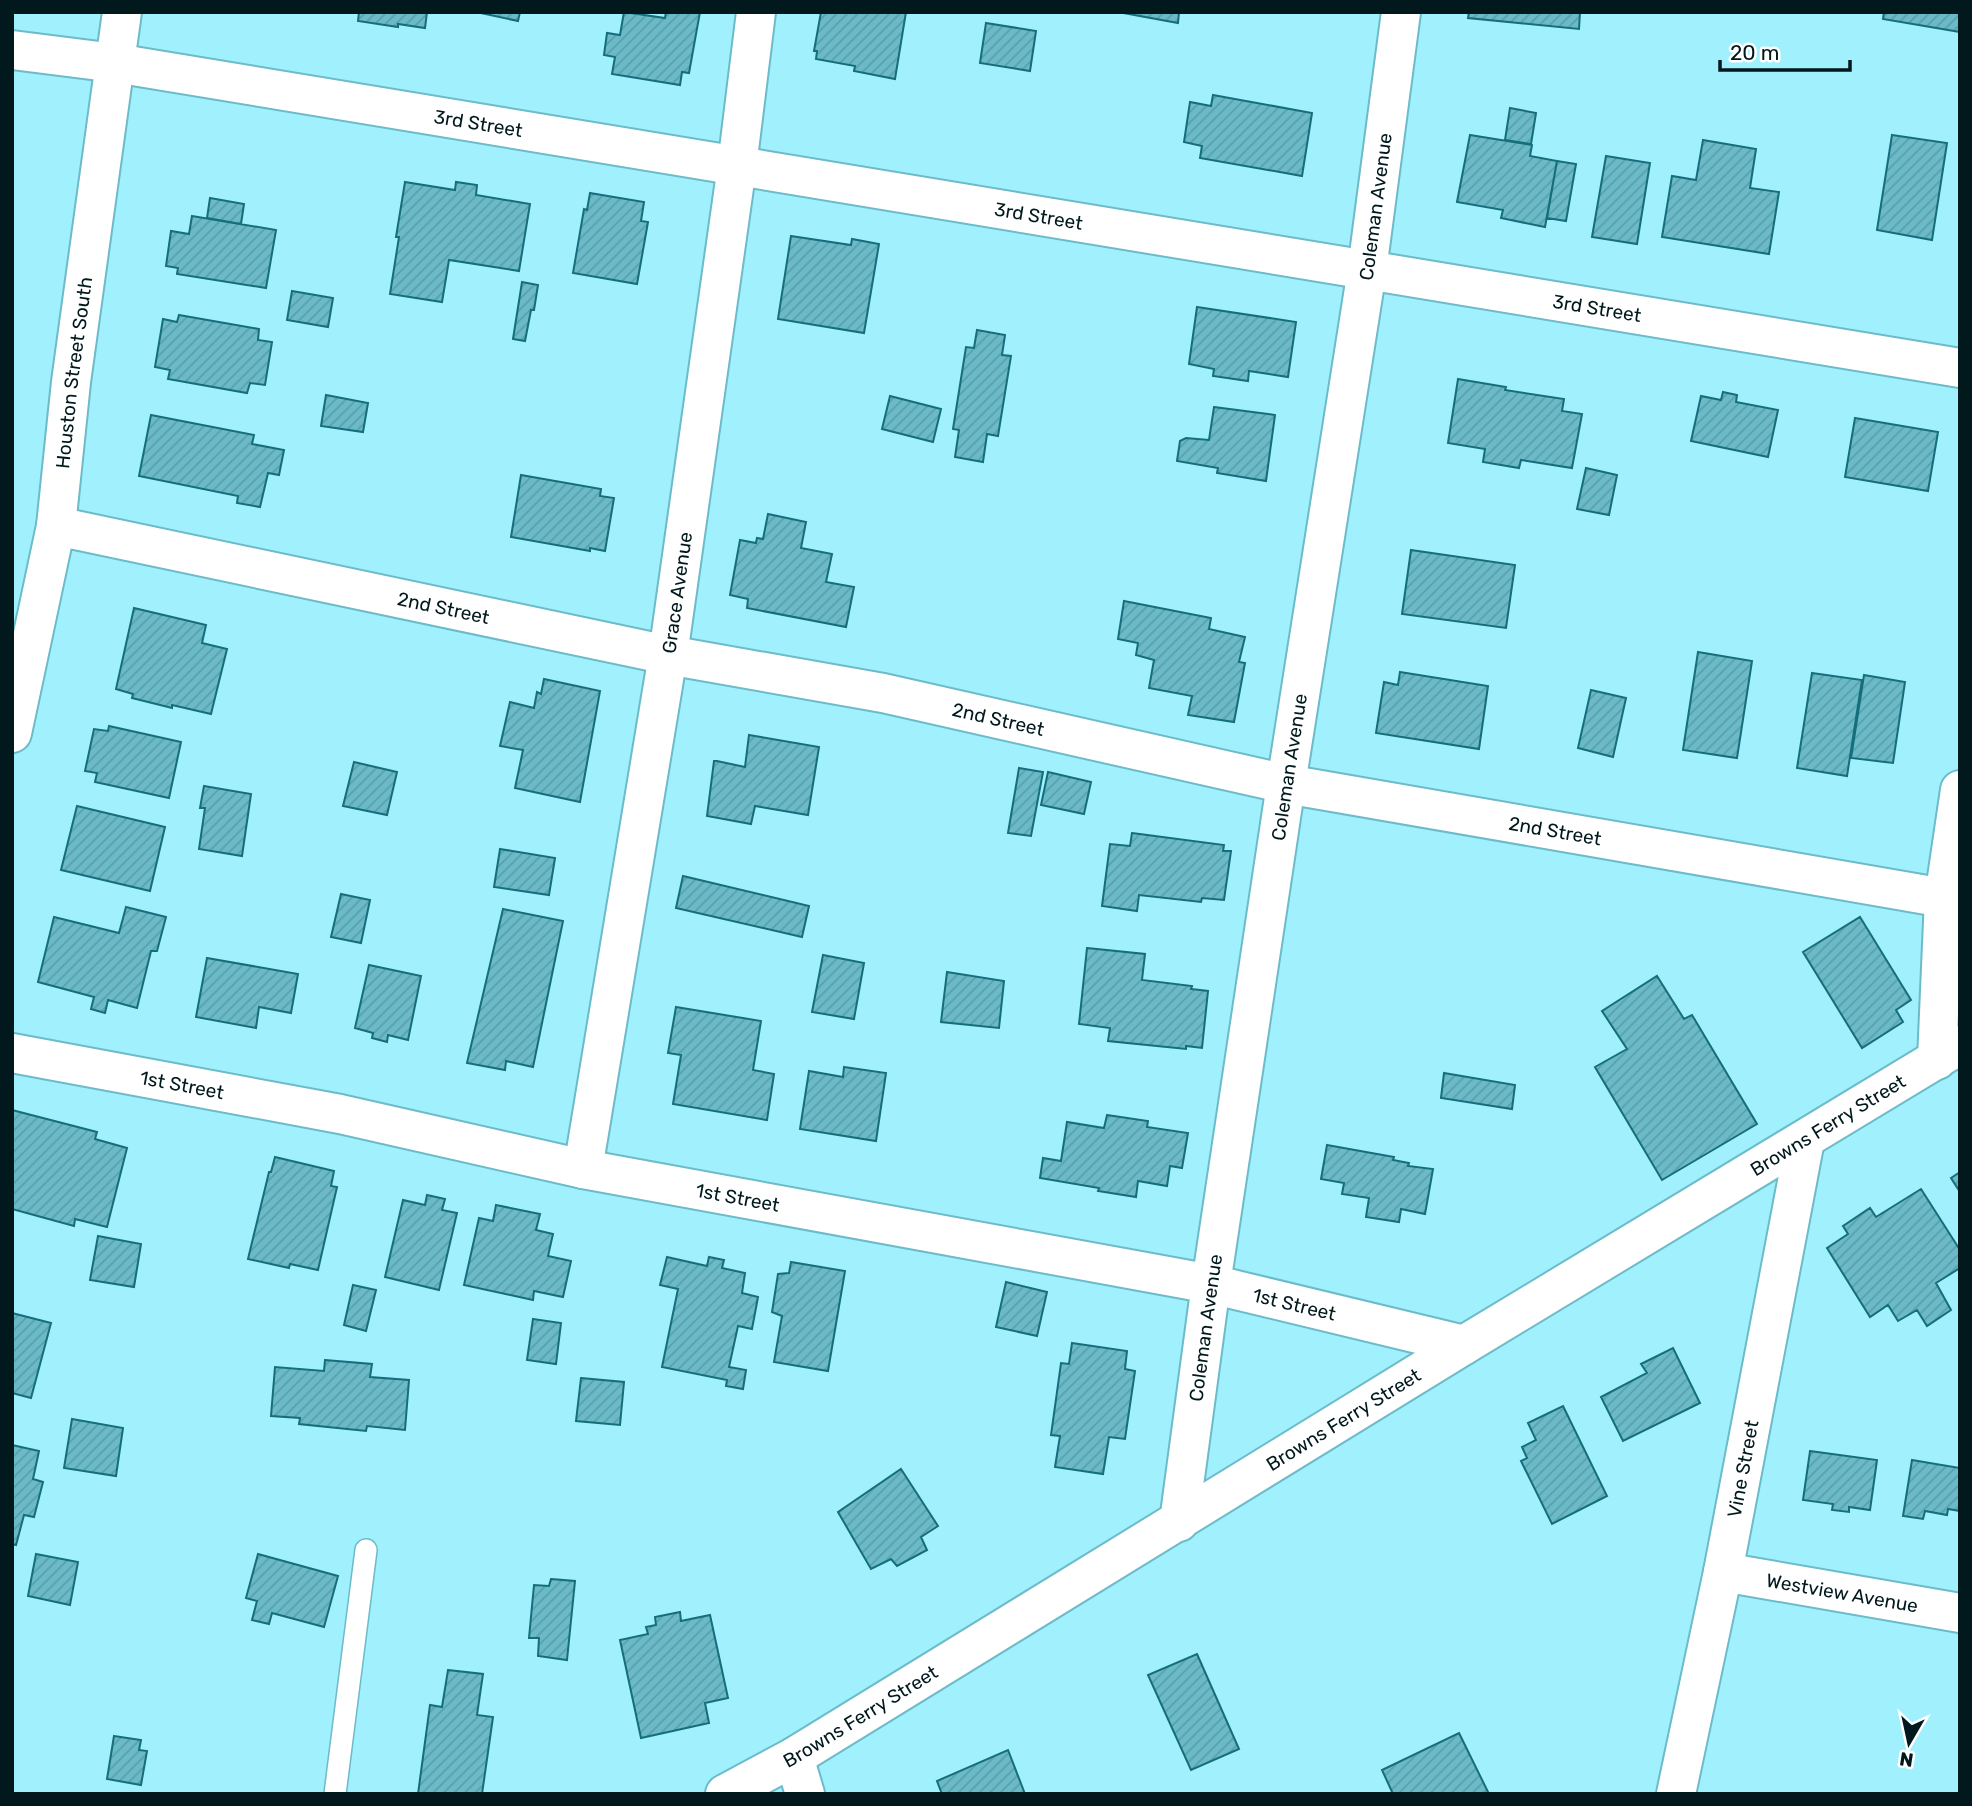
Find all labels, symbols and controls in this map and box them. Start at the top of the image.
scale bar [1720,28,1850,72]
text: 20 m [1730,40,1779,65]
street label: 3rd Street [432,105,525,142]
street label: Coleman Avenue [1355,132,1397,282]
street label: 3rd Street [993,198,1085,235]
street label: Houston Street South [51,275,97,470]
street label: 3rd Street [1551,290,1644,327]
street label: Grace Avenue [657,530,697,655]
street label: 2nd Street [395,587,492,629]
street label: Coleman Avenue [1267,692,1312,842]
street label: 2nd Street [950,698,1047,741]
street label: 2nd Street [1507,812,1604,851]
street label: 1st Street [138,1066,226,1104]
street label: Browns Ferry Street [1746,1069,1910,1181]
street label: 1st Street [694,1179,782,1217]
street label: Coleman Avenue [1184,1253,1227,1403]
street label: 1st Street [1250,1283,1339,1326]
street label: Browns Ferry Street [1262,1363,1425,1476]
street label: Vine Street [1723,1418,1764,1520]
street label: Westview Avenue [1764,1569,1920,1618]
street label: Browns Ferry Street [779,1660,942,1773]
north arrow [1874,1708,1944,1778]
text: N [1898,1747,1915,1772]

